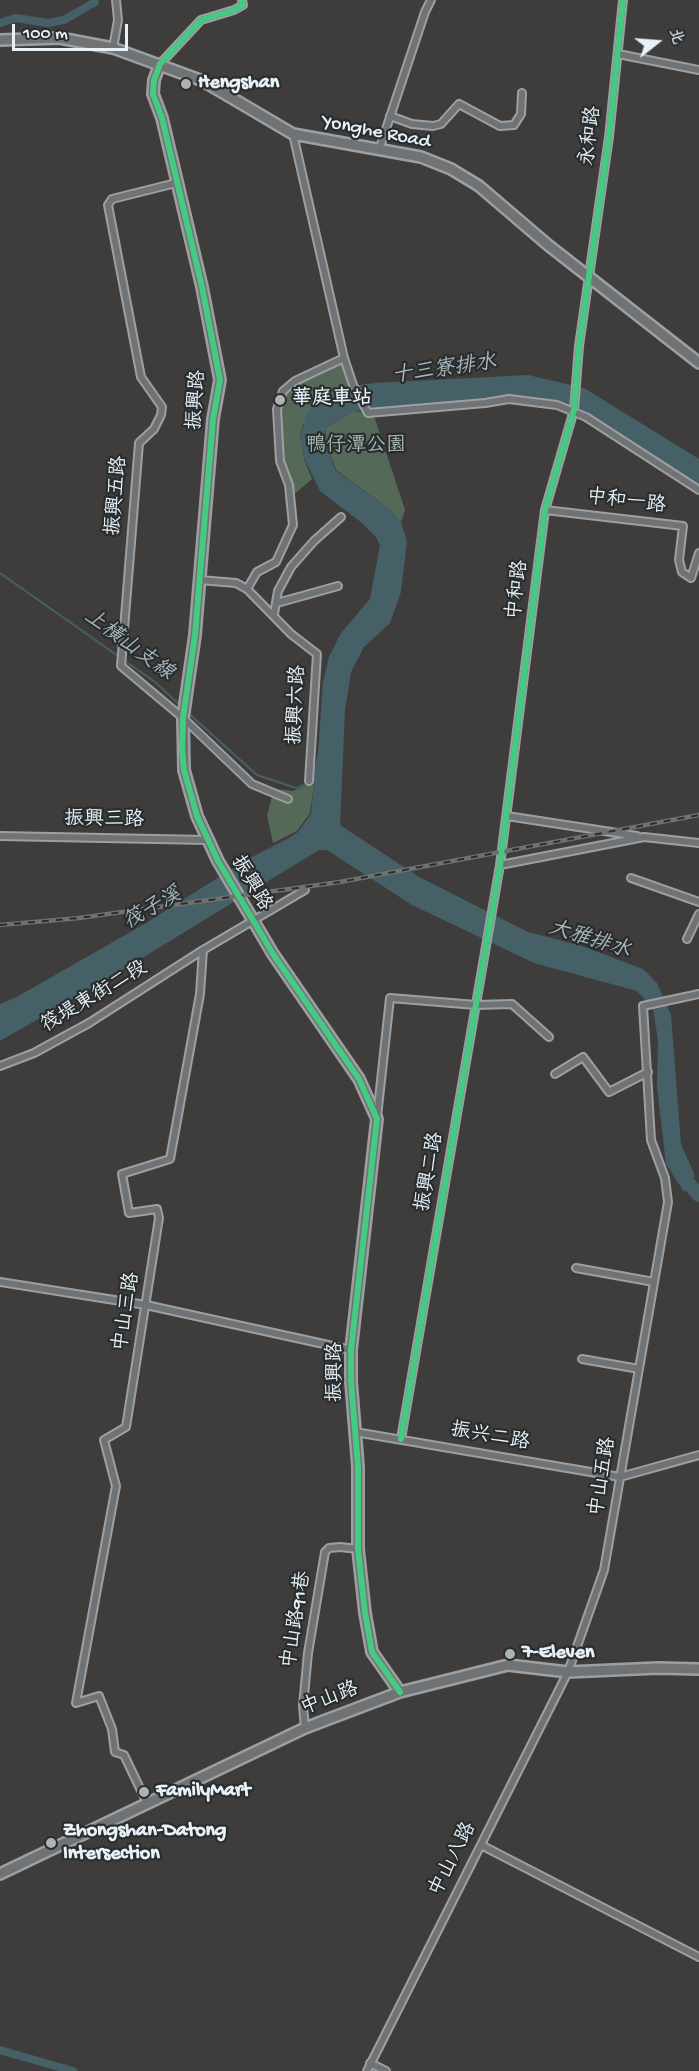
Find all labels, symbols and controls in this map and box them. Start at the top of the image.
scale bar [15,12,130,50]
north arrow [627,12,687,72]
text: 100 m [23,24,68,45]
text: 北 [663,26,686,47]
place label: Hengshan [198,72,279,96]
marker: Hengshan [179,77,193,91]
street label: 永和路 [576,105,608,167]
street label: Yonghe Road [320,111,432,155]
water label: 十三寮排水 [390,351,498,391]
street label: 振興路 [184,369,212,431]
place label: 華庭車站 [292,388,372,412]
marker: 華庭車站 [273,393,287,407]
park label: 鴨仔潭公園 [306,435,406,459]
street label: 振興五路 [103,455,133,537]
street label: 中和一路 [585,486,667,520]
street label: 中和路 [503,559,535,621]
water label: 上橫山支線 [78,605,178,687]
street label: 振興六路 [284,664,312,746]
street label: 振興三路 [64,808,144,834]
street label: 振興路 [224,852,276,916]
water label: 筏子溪 [119,883,187,937]
water label: 大雅排水 [545,917,633,965]
street label: 筏堤東街二段 [37,957,153,1039]
street label: 振興二路 [412,1131,450,1213]
street label: 中山三路 [110,1271,146,1353]
street label: 振興路 [325,1342,349,1402]
street label: 振兴二路 [449,1419,531,1457]
street label: 中山五路 [586,1436,622,1518]
street label: 中山路91巷 [278,1570,318,1670]
place label: 7-Eleven [522,1642,595,1666]
marker: 7-Eleven [503,1647,517,1661]
street label: 中山路 [298,1678,362,1722]
place label: FamilyMart [156,1780,250,1804]
marker: FamilyMart [137,1785,151,1799]
street label: 中山八路 [425,1819,483,1901]
place label: Zhongshan-Datong Intersection [63,1820,226,1867]
marker: Zhongshan-Datong Intersection [44,1836,58,1850]

